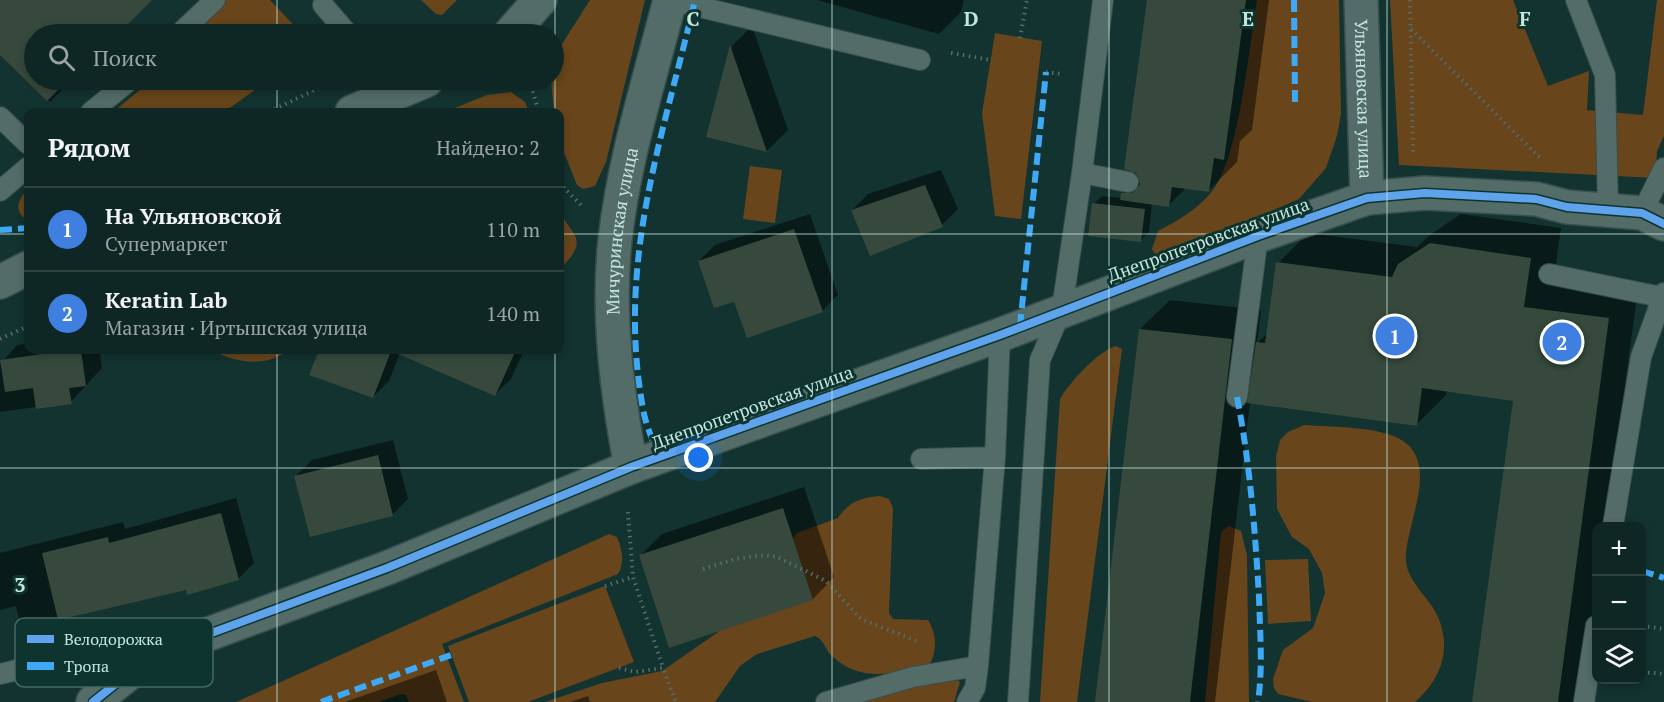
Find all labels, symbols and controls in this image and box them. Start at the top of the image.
text: C [686,5,700,32]
text: D [964,5,978,32]
text: E [1242,5,1254,32]
text: F [1519,5,1531,32]
street label: Ульяновская улица [1350,19,1378,179]
search box [24,24,564,90]
icon: search [45,41,78,74]
text: Поиск [93,43,157,72]
text: Рядом [48,130,131,164]
text: Найдено: 2 [436,134,540,161]
street label: Мичуринская улица [600,145,643,315]
street label: Днепропетровская улица [1104,191,1312,287]
text: На Ульяновской [105,201,282,230]
text: 1 [62,216,73,243]
text: 110 m [486,216,540,243]
text: Супермаркет [105,230,228,257]
text: Keratin Lab [105,285,227,314]
text: 2 [62,300,73,327]
text: 140 m [486,300,540,327]
text: Магазин · Иртышская улица [105,314,368,341]
pin: 1 [1376,314,1414,358]
pin: 2 [1542,320,1582,364]
street label: Днепропетровская улица [648,359,856,455]
your location [684,443,713,472]
map controls [1592,522,1646,684]
button: + [1592,522,1646,576]
text: 3 [14,571,26,598]
button: − [1592,576,1646,630]
legend [15,618,213,687]
text: Велодорожка [64,628,163,650]
button: layers [1592,630,1646,684]
text: Тропа [64,655,109,677]

